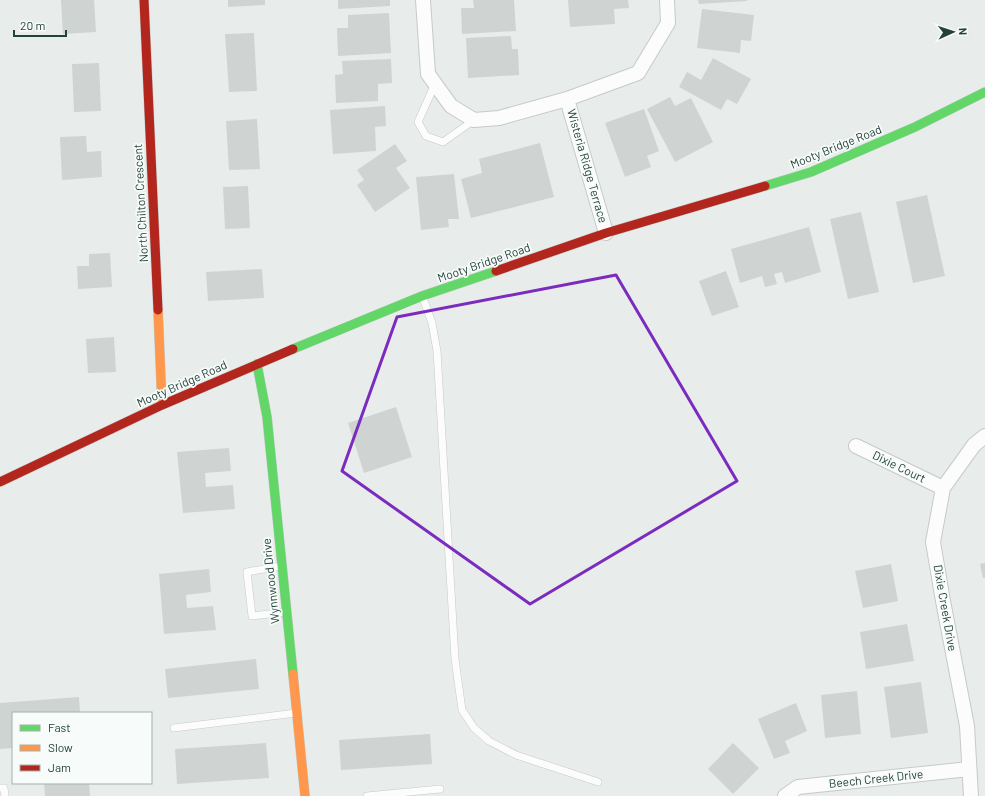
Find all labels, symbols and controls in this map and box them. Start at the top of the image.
scale bar [14,12,66,38]
north arrow [933,12,973,52]
text: 20 m [20,18,46,32]
text: N [957,27,970,35]
street label: Wisteria Ridge Terrace [565,107,611,224]
street label: Mooty Bridge Road [788,121,883,171]
street label: North Chilton Crescent [130,143,150,263]
street label: Mooty Bridge Road [435,240,532,284]
street label: Mooty Bridge Road [134,357,229,409]
street label: Dixie Court [871,447,928,485]
street label: Wynnwood Drive [259,538,281,625]
street label: Dixie Creek Drive [931,563,960,652]
legend [12,712,152,784]
text: Fast [48,720,71,734]
text: Slow [48,740,73,754]
text: Jam [48,760,71,774]
street label: Beech Creek Drive [828,766,924,790]

